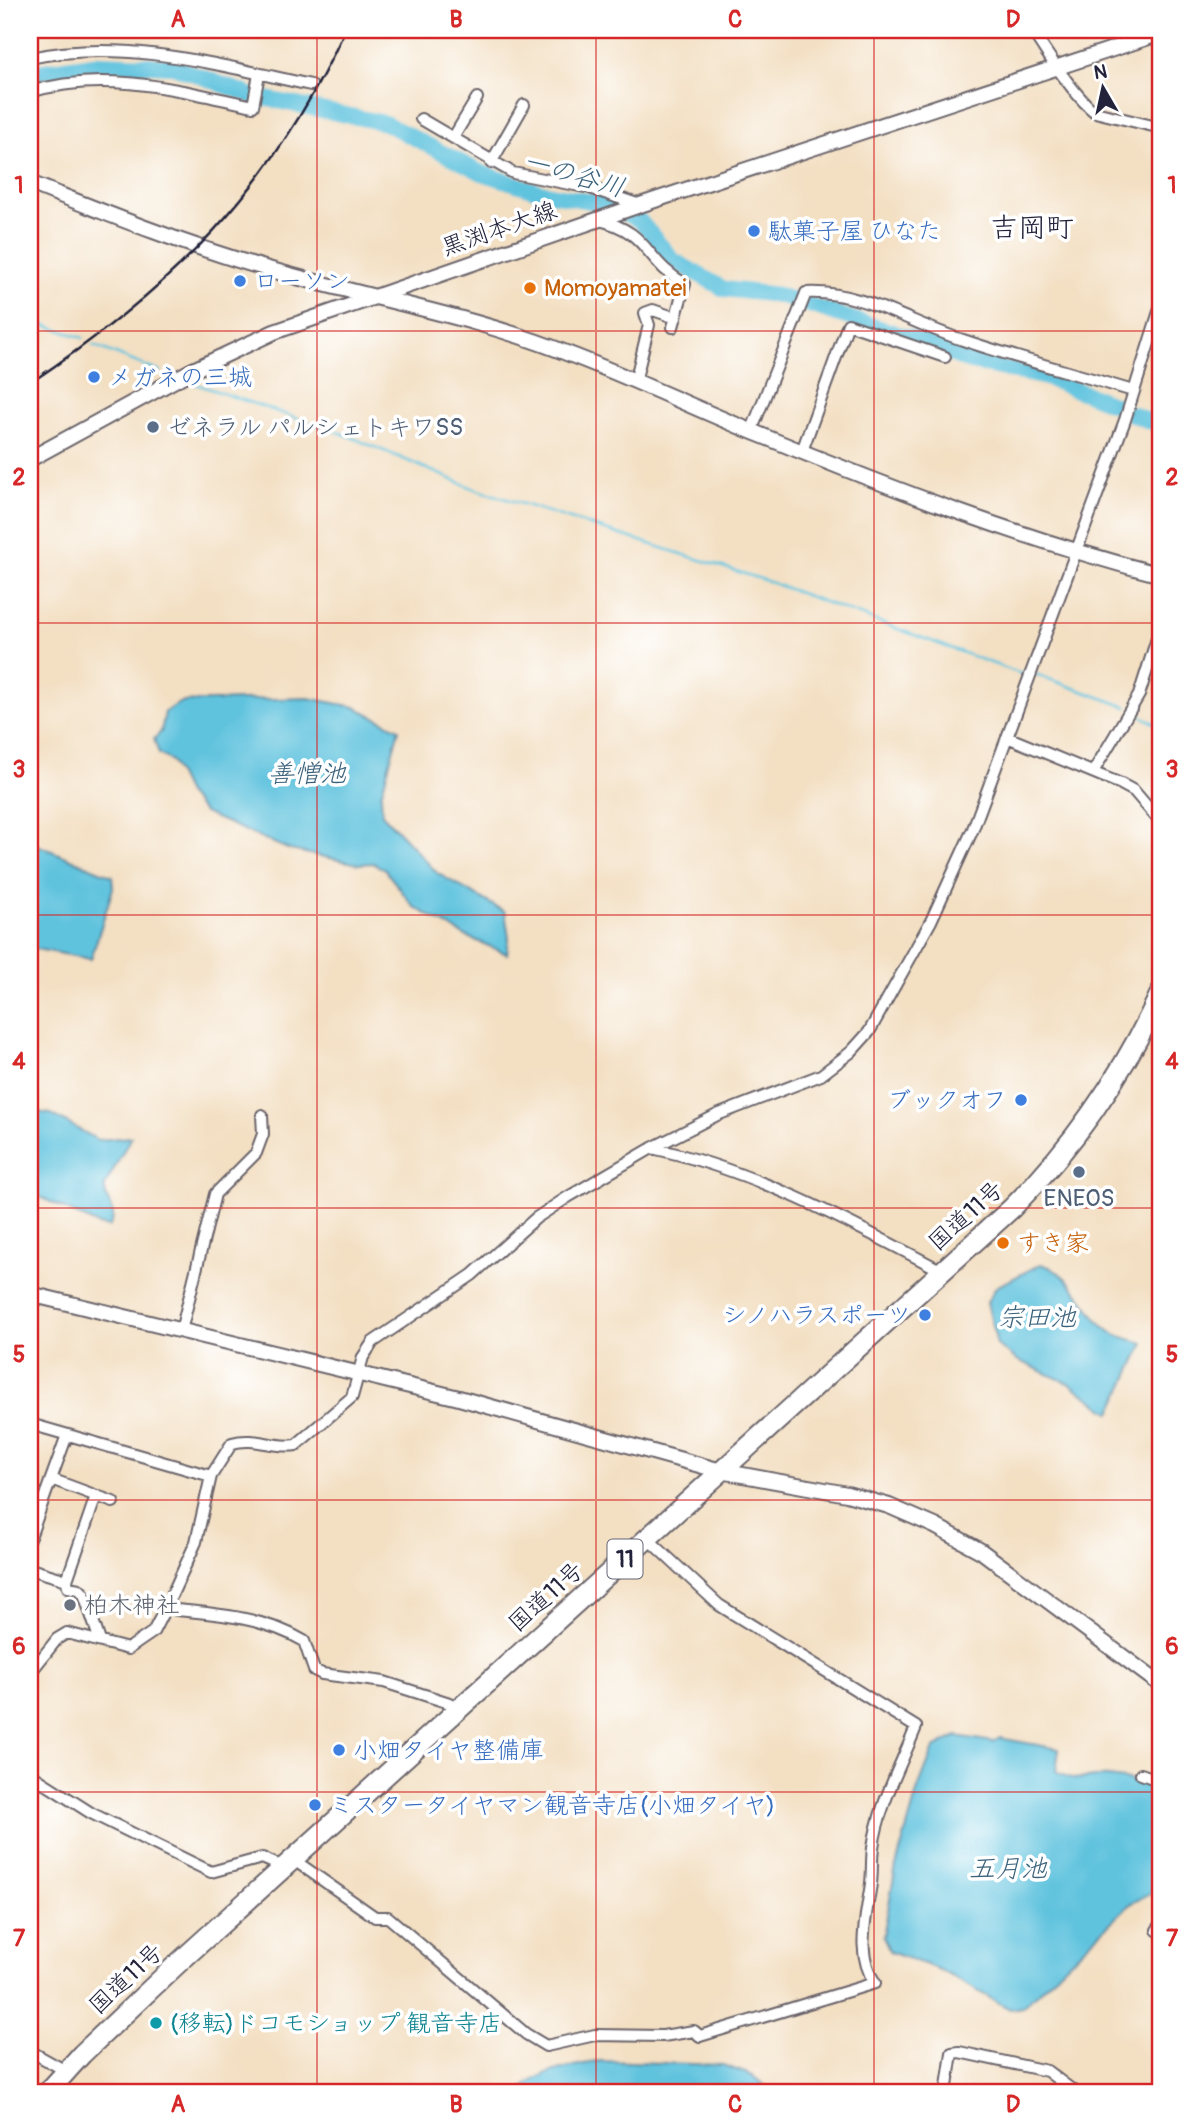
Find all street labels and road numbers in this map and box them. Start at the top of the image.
street label: 黒渕本大線 [438,196,560,262]
street label: 国道11号 [923,1175,1009,1257]
road number: 11 [608,1540,642,1578]
street label: 国道11号 [503,1556,589,1638]
street label: 国道11号 [83,1937,169,2021]

